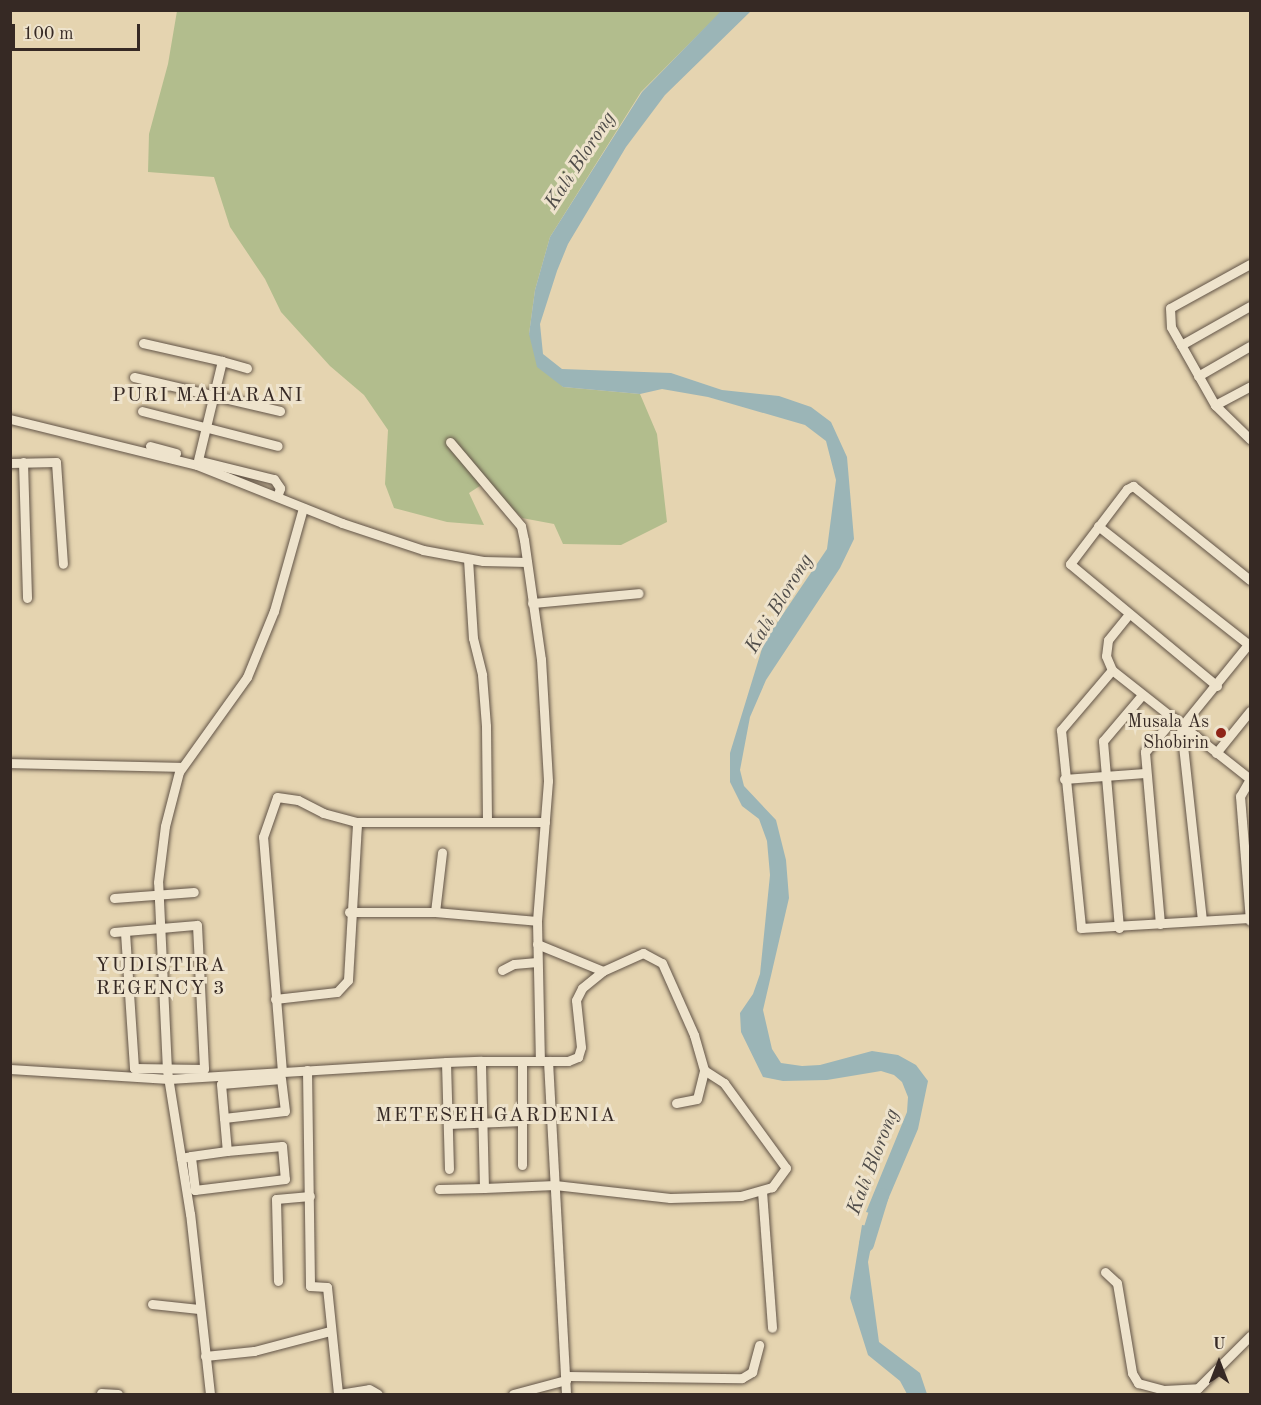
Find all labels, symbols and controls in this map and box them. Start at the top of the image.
scale bar [15,12,142,50]
text: 100 m [23,25,74,43]
water label: Kali Blorong [541,108,621,214]
district label: PURI MAHARANI [112,384,304,408]
water label: Kali Blorong [741,550,819,658]
place label: Musala As Shobirin [1127,712,1209,754]
marker: Musala As Shobirin [1214,726,1228,740]
district label: YUDISTIRA REGENCY 3 [95,954,227,1001]
district label: METESEH GARDENIA [375,1104,617,1128]
water label: Kali Blorong [843,1106,905,1218]
north arrow [1189,1333,1249,1393]
text: U [1213,1337,1225,1353]

